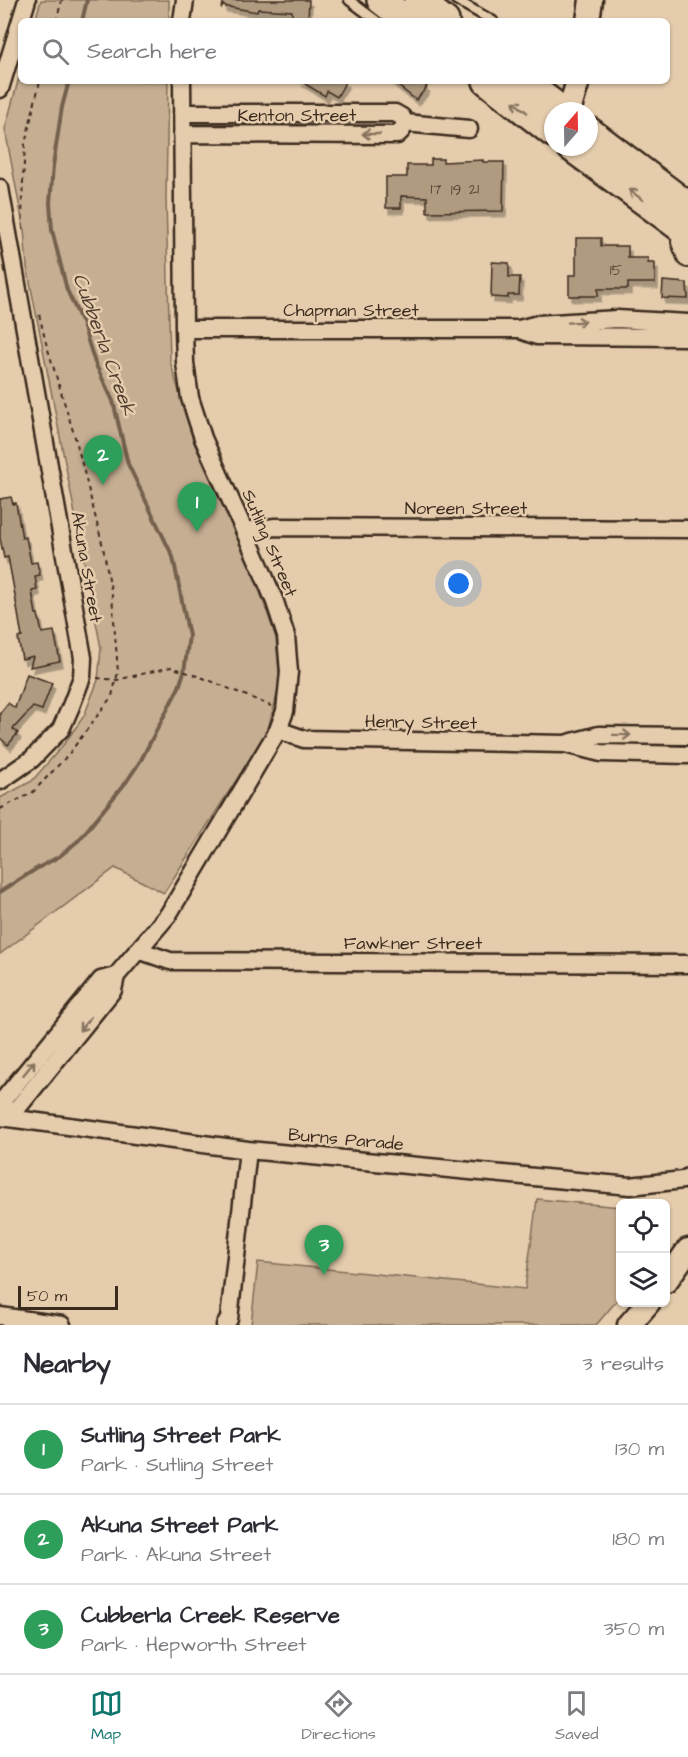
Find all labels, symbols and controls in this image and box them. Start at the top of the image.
search box [18,18,670,84]
icon: search [39,35,72,68]
text: Search here [87,36,217,67]
one-way arrow [512,100,528,113]
north arrow [544,102,598,156]
street label: Kenton Street [238,103,357,128]
one-way arrow [361,129,381,140]
house number: 17 [430,179,442,200]
house number: 21 [469,179,479,200]
house number: 19 [451,180,461,201]
one-way arrow [628,189,644,202]
house number: 15 [610,260,623,281]
water label: Cubberla Creek [65,270,143,420]
street label: Chapman Street [283,298,420,323]
one-way arrow [566,316,586,327]
pin: 2 [84,436,122,485]
pin: 1 [178,482,216,532]
street label: Sutling Street [235,486,304,602]
street label: Noreen Street [405,496,528,521]
street label: Akuna Street [64,509,109,625]
your location [444,569,473,598]
street label: Henry Street [365,709,478,737]
one-way arrow [611,729,631,741]
street label: Fawkner Street [344,931,483,956]
one-way arrow [79,1016,92,1032]
one-way arrow [22,1061,35,1077]
street label: Burns Parade [287,1122,405,1157]
map controls [616,1199,670,1307]
button: locate [616,1199,670,1253]
pin: 3 [304,1226,344,1275]
button: layers [616,1253,670,1307]
scale bar [18,1283,118,1310]
text: 50 m [27,1285,67,1307]
text: Nearby [24,1346,111,1382]
text: 3 results [582,1350,664,1378]
text: Sutling Street Park [81,1420,281,1451]
text: 1 [42,1435,45,1463]
text: 130 m [615,1435,664,1463]
text: Park · Sutling Street [81,1451,273,1479]
text: Akuna Street Park [81,1510,278,1541]
text: 2 [38,1525,49,1553]
text: 180 m [612,1525,664,1553]
text: Park · Akuna Street [81,1541,271,1569]
text: Cubberla Creek Reserve [81,1600,340,1631]
text: 3 [38,1615,49,1643]
text: 350 m [603,1615,664,1643]
text: Park · Hepworth Street [81,1631,306,1659]
tab: Map [90,1687,123,1745]
tab: Directions [302,1687,376,1745]
tab: Saved [555,1687,598,1745]

